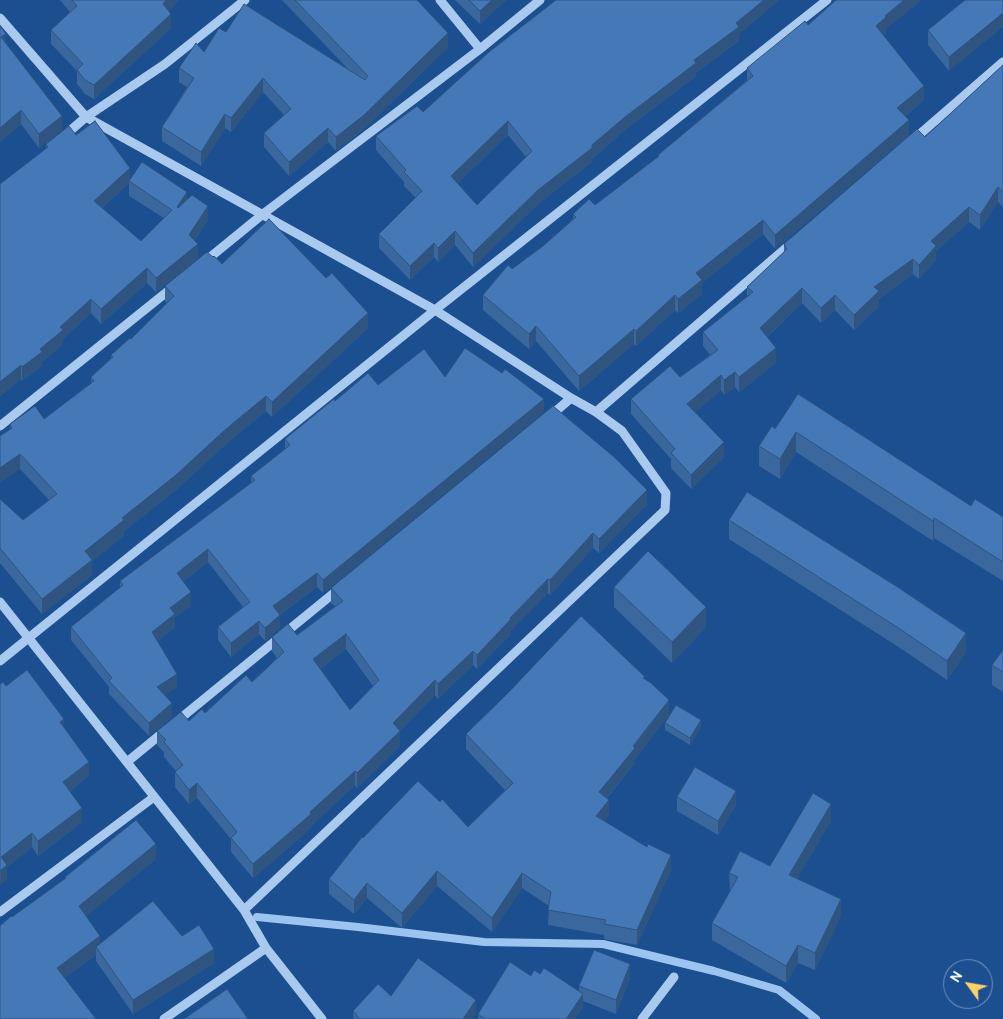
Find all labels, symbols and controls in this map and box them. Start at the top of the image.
north arrow [943,959,993,1009]
text: N [946,968,966,986]

